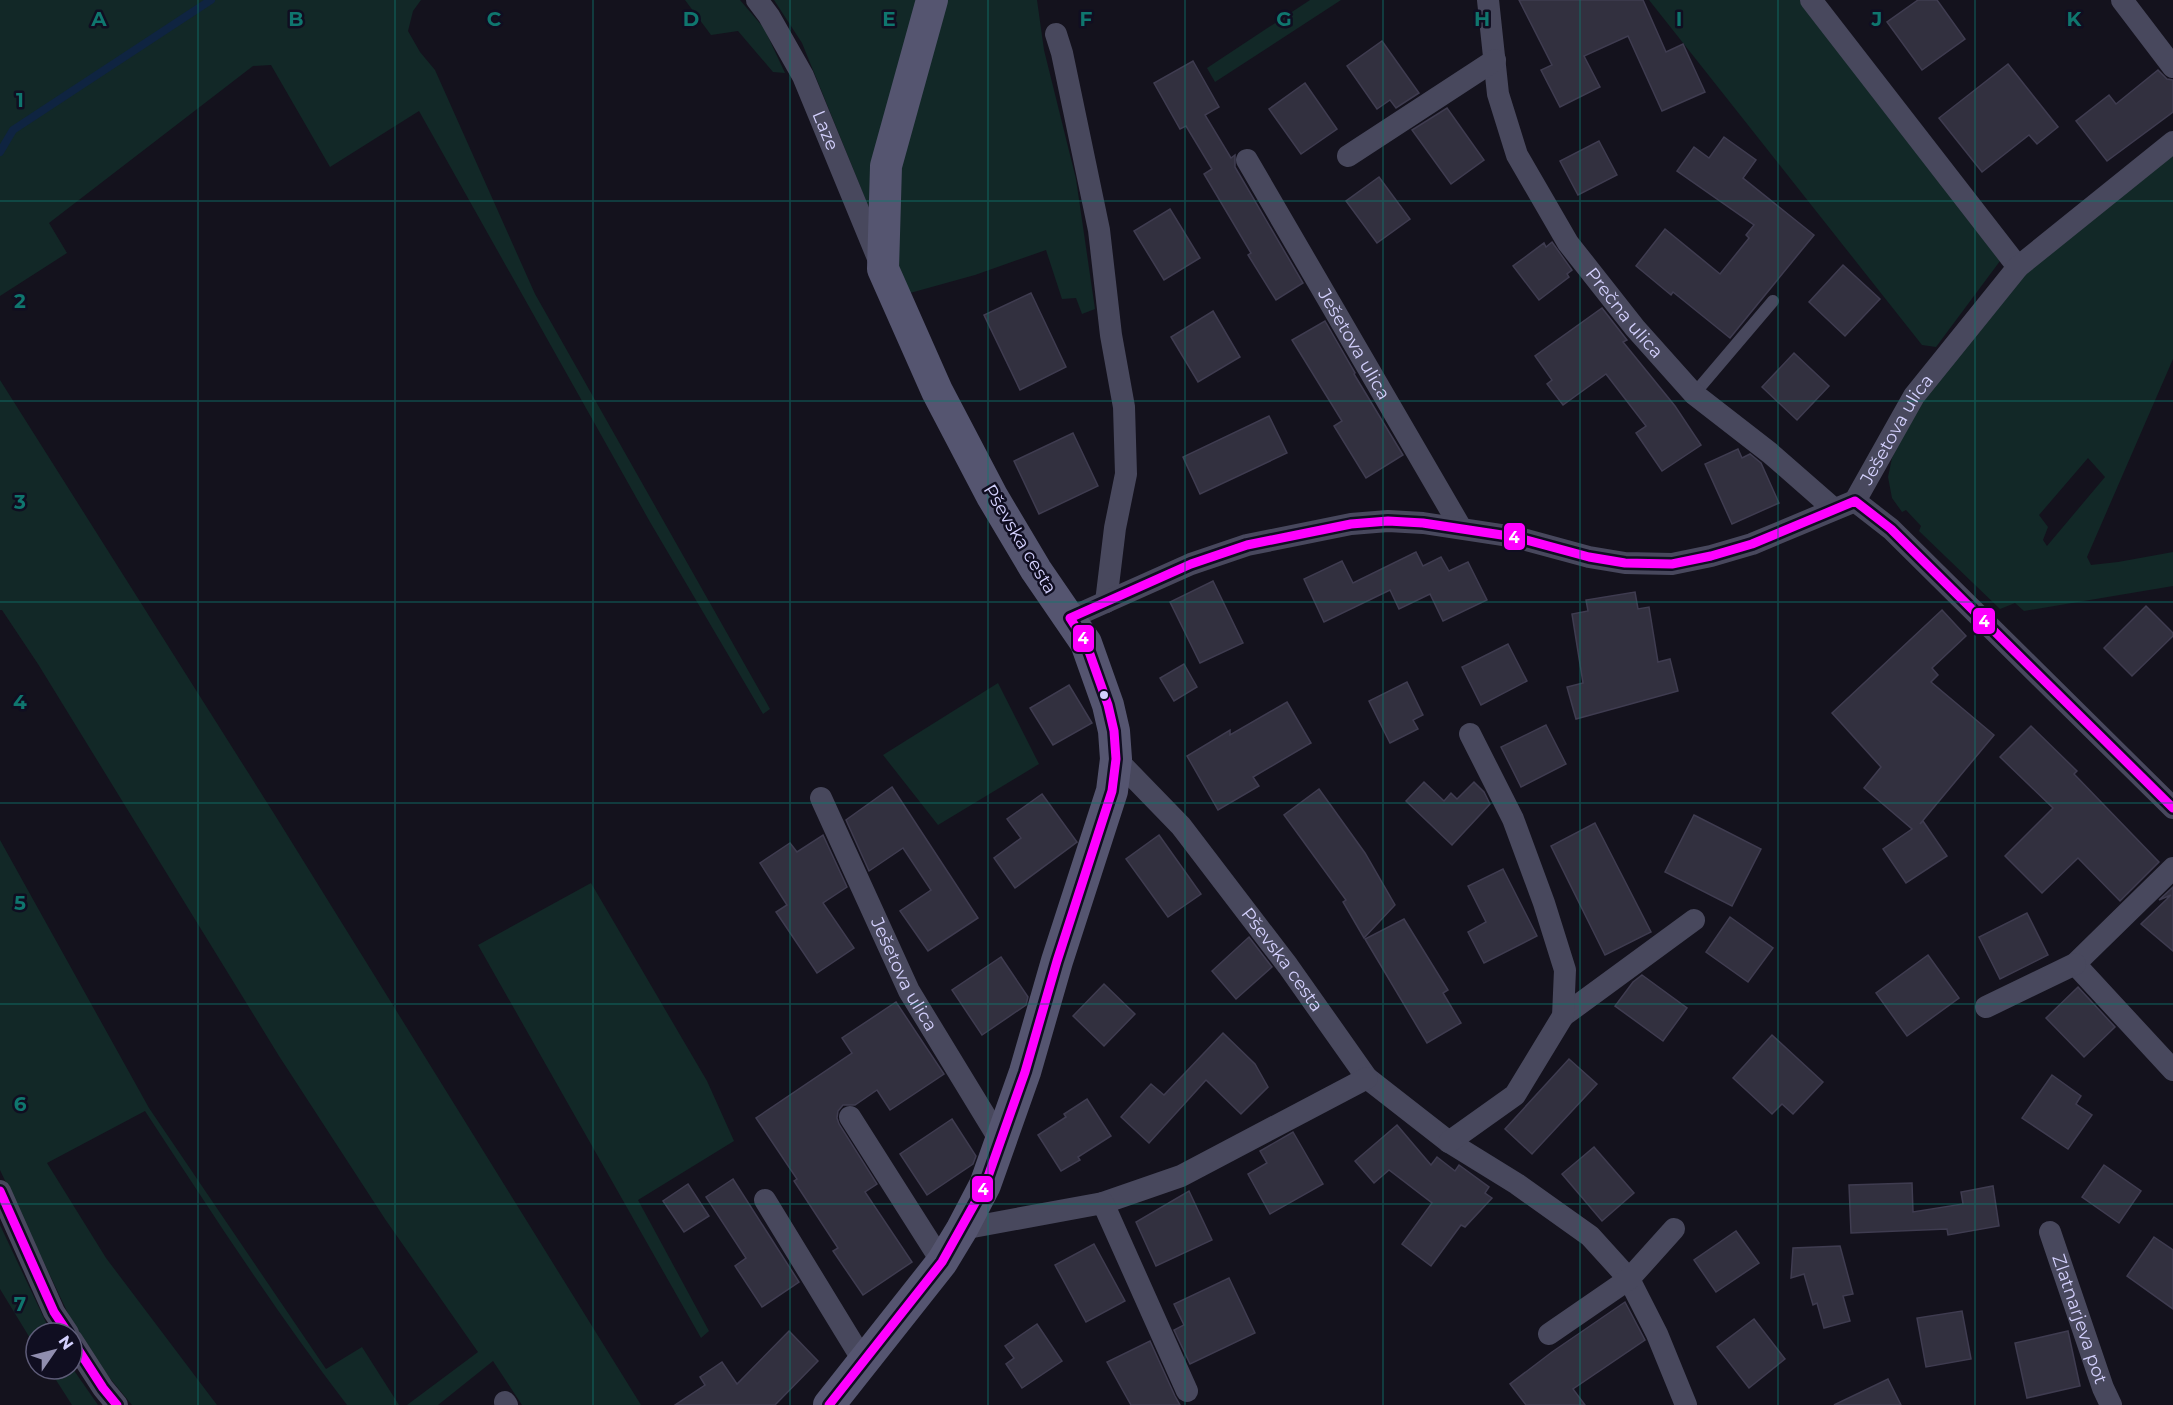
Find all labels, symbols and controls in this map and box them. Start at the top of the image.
text: A [90,7,107,31]
text: B [288,7,304,31]
text: C [487,7,502,31]
text: D [683,7,699,31]
text: E [882,7,896,31]
text: F [1080,7,1093,31]
text: G [1276,7,1292,31]
text: H [1474,7,1490,31]
text: I [1676,7,1682,31]
text: J [1871,7,1882,31]
text: K [2067,7,2083,31]
text: 1 [16,88,24,112]
street label: Laze [807,107,844,154]
street label: Prečna ulica [1581,263,1668,363]
street label: Ješetova ulica [1313,284,1395,404]
text: 2 [14,289,26,313]
street label: Ješetova ulica [1855,370,1938,490]
street label: Pševska cesta [979,480,1061,598]
text: 3 [13,490,26,514]
line badge: 4 [1503,522,1526,551]
text: 4 [1508,528,1520,547]
line badge: 4 [1972,607,1996,635]
text: 4 [1978,612,1990,631]
line badge: 4 [1072,624,1095,653]
text: 4 [1077,629,1089,648]
unlabelled marker [1098,689,1110,701]
text: 4 [13,690,27,714]
text: 5 [14,891,26,915]
street label: Pševska cesta [1236,903,1328,1016]
street label: Ješetova ulica [866,913,942,1035]
text: 6 [14,1092,27,1116]
line badge: 4 [971,1175,994,1203]
text: 4 [977,1180,989,1199]
street label: Zlatnarjeva pot [2047,1251,2112,1387]
text: 7 [14,1292,26,1316]
north arrow [24,1321,84,1381]
text: N [54,1332,77,1353]

